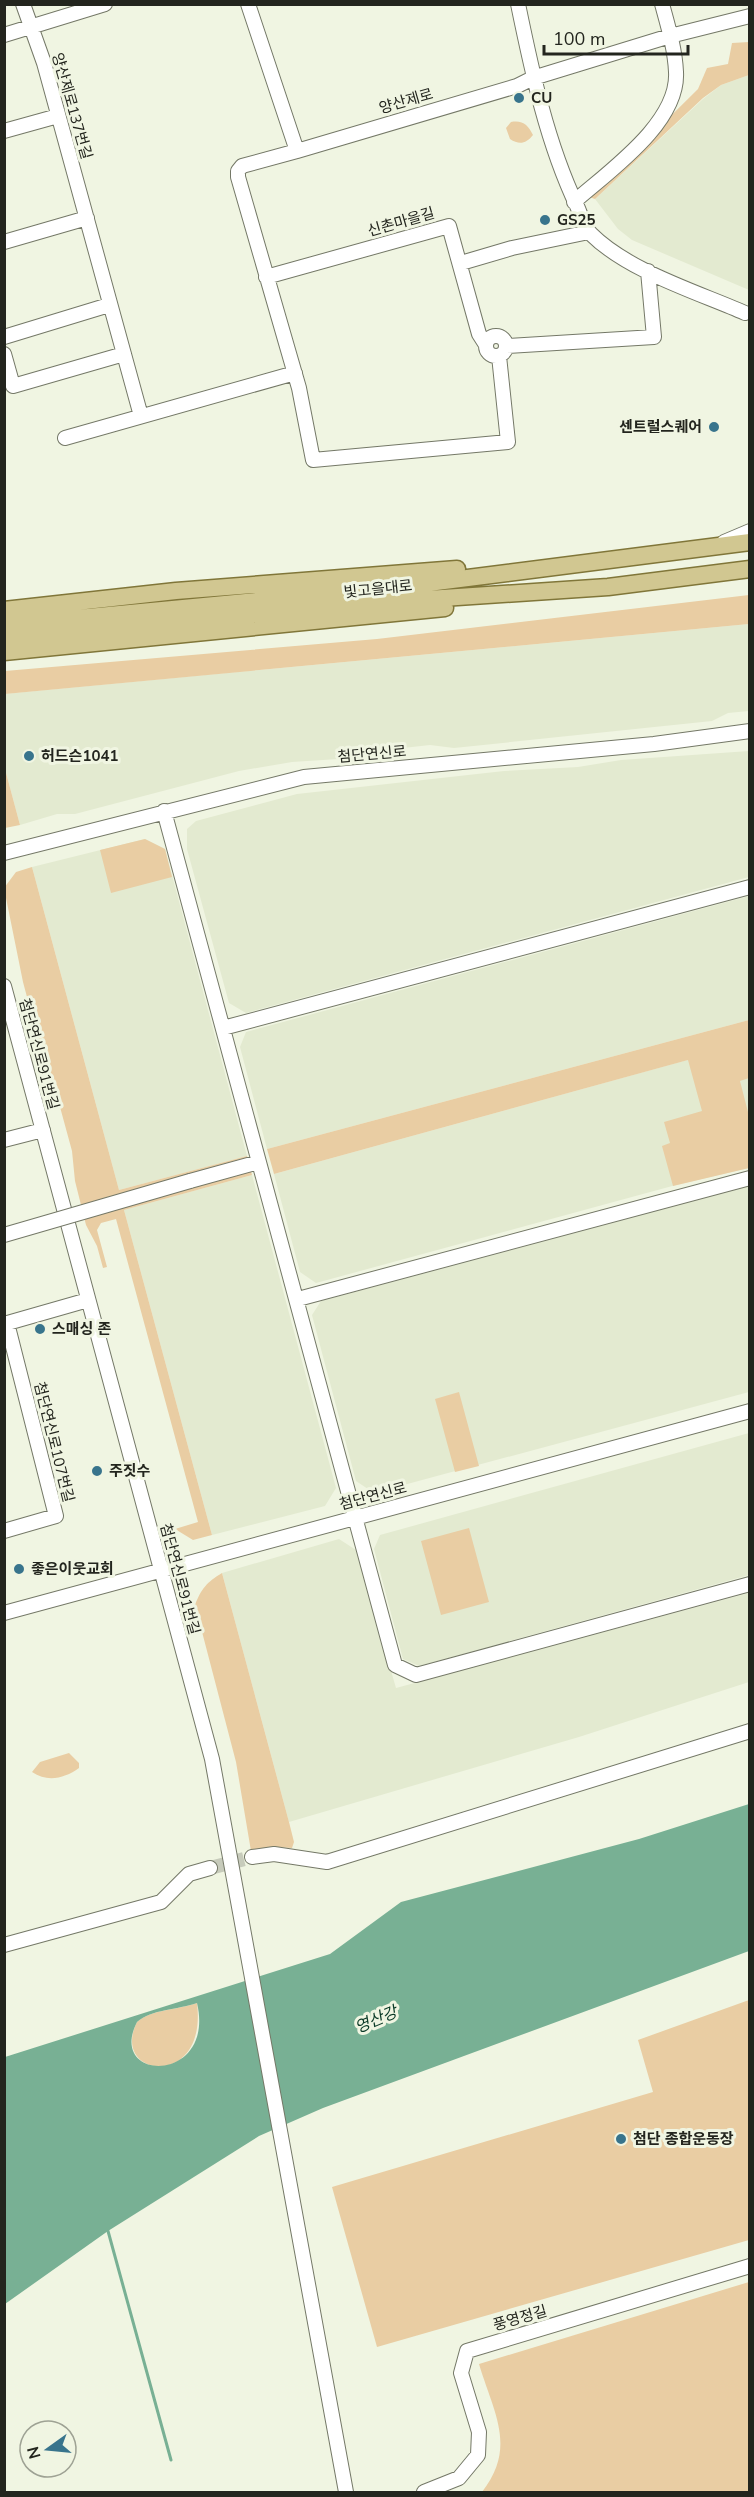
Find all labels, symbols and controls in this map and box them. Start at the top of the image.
scale bar [544,18,688,56]
text: 100 m [553,27,605,51]
street label: 양산제로137번길 [47,50,97,162]
street label: 양산제로 [377,84,435,118]
place label: CU [531,88,552,108]
marker: CU [512,91,526,105]
street label: 신촌마을길 [365,203,437,241]
place label: GS25 [557,210,596,230]
marker: GS25 [538,213,552,227]
place label: 센트럴스퀘어 [619,417,702,437]
marker: 센트럴스퀘어 [707,420,721,434]
street label: 빛고을대로 [343,575,413,603]
street label: 첨단연신로 [337,741,407,767]
place label: 허드슨1041 [41,746,118,766]
marker: 허드슨1041 [22,749,36,763]
street label: 첨단연신로91번길 [15,996,63,1112]
place label: 스매싱 존 [52,1319,111,1339]
marker: 스매싱 존 [33,1322,47,1336]
street label: 첨단연신로107번길 [29,1380,79,1504]
place label: 주짓수 [109,1461,151,1481]
marker: 주짓수 [90,1464,104,1478]
street label: 첨단연신로 [337,1477,409,1515]
street label: 첨단연신로91번길 [156,1521,204,1637]
place label: 좋은이웃교회 [31,1559,114,1579]
marker: 좋은이웃교회 [12,1562,26,1576]
water label: 영산강 [351,2000,403,2039]
place label: 첨단 종합운동장 [633,2129,734,2149]
marker: 첨단 종합운동장 [614,2132,628,2146]
street label: 풍영정길 [491,2301,549,2335]
north arrow [18,2419,78,2479]
text: N [22,2444,47,2461]

